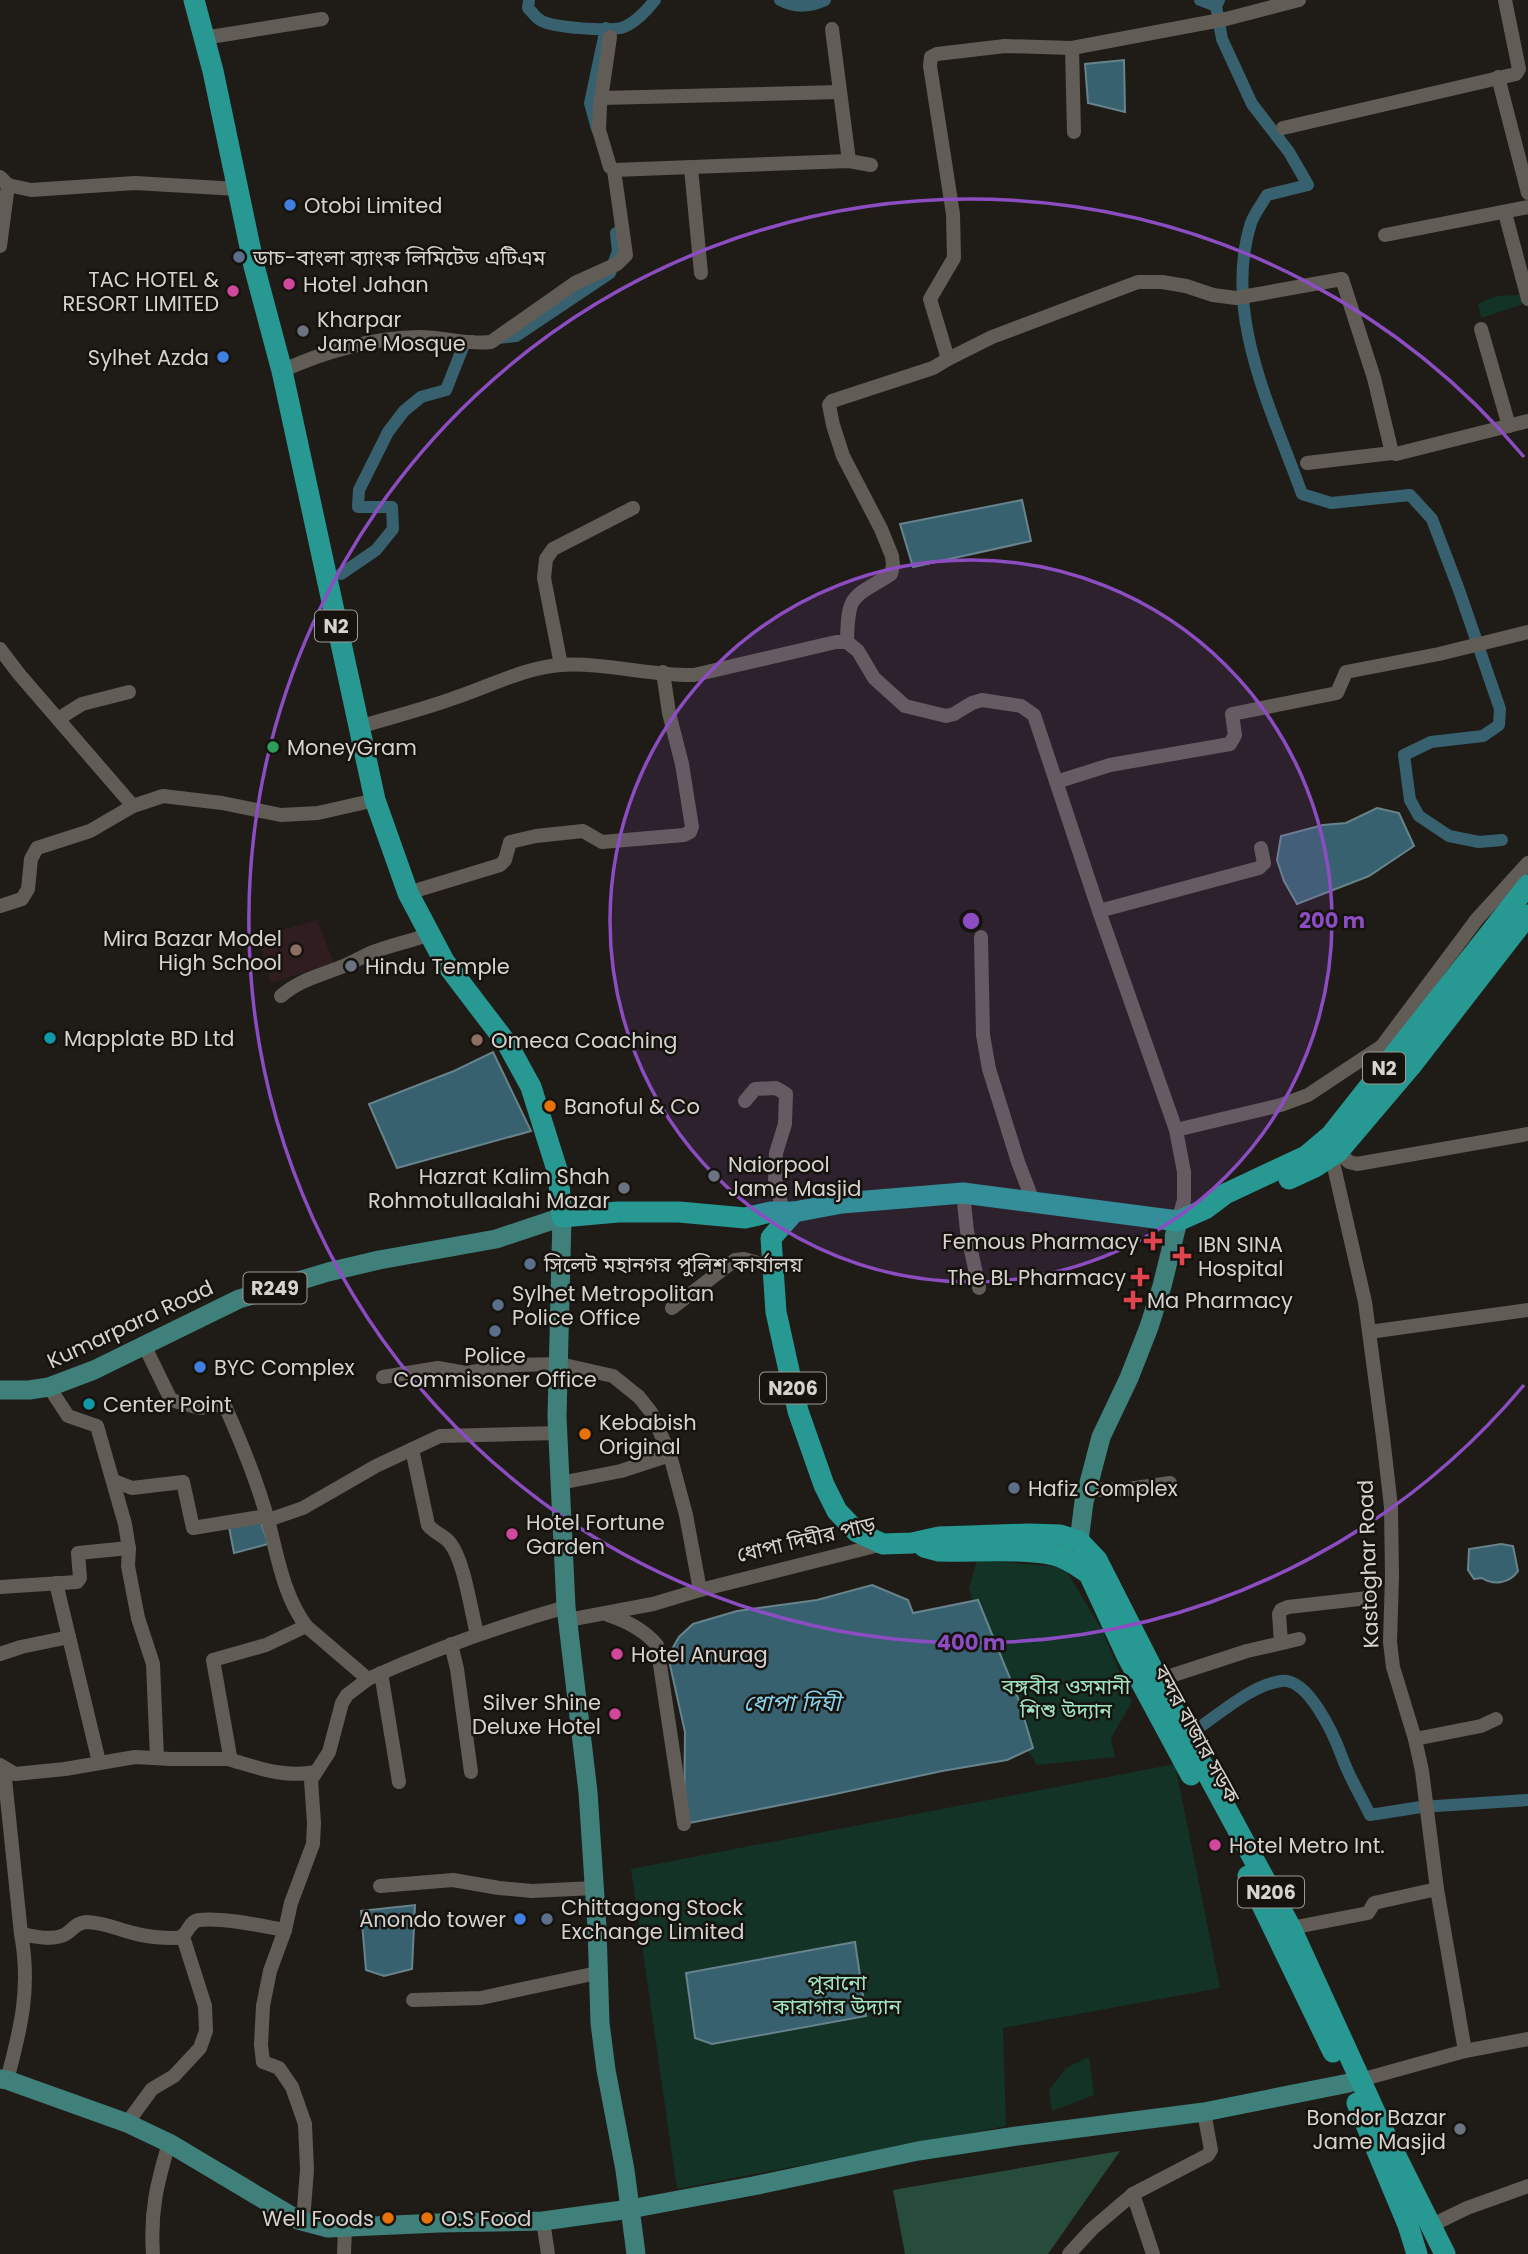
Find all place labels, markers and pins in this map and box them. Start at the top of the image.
place label: Otobi Limited [304,191,442,220]
marker: Otobi Limited [282,197,298,213]
place label: ডাচ-বাংলা ব্যাংক লিমিটেড এটিএম [252,243,547,272]
marker: ডাচ-বাংলা ব্যাংক লিমিটেড এটিএম [231,249,247,265]
place label: TAC HOTEL & RESORT LIMITED [62,265,219,318]
place label: Hotel Jahan [303,270,429,299]
marker: Hotel Jahan [281,276,297,292]
marker: TAC HOTEL & RESORT LIMITED [225,283,241,299]
place label: Kharpar Jame Mosque [317,305,466,358]
marker: Kharpar Jame Mosque [295,323,311,339]
place label: Sylhet Azda [88,343,209,372]
marker: Sylhet Azda [215,349,231,365]
place label: MoneyGram [287,733,417,762]
marker: MoneyGram [265,739,281,755]
centre of rings [959,909,983,933]
place label: Mira Bazar Model High School [103,924,282,977]
marker: Mira Bazar Model High School [288,942,304,958]
place label: Hindu Temple [365,952,510,981]
marker: Hindu Temple [343,958,359,974]
place label: Mapplate BD Ltd [64,1024,235,1053]
place label: Omeca Coaching [491,1026,678,1055]
marker: Mapplate BD Ltd [42,1030,58,1046]
marker: Omeca Coaching [469,1032,485,1048]
place label: Banoful & Co [564,1092,700,1121]
marker: Banoful & Co [542,1098,558,1114]
place label: Naiorpool Jame Masjid [728,1150,861,1203]
place label: Hazrat Kalim Shah Rohmotullaalahi Mazar [368,1162,610,1215]
marker: Naiorpool Jame Masjid [706,1168,722,1184]
marker: Hazrat Kalim Shah Rohmotullaalahi Mazar [616,1180,632,1196]
place label: Femous Pharmacy [942,1227,1139,1256]
place label: IBN SINA Hospital [1198,1230,1283,1283]
marker: Femous Pharmacy [1145,1233,1161,1249]
marker: IBN SINA Hospital [1172,1246,1192,1266]
place label: সিলেট মহানগর পুলিশ কার্যালয় [543,1250,803,1279]
marker: সিলেট মহানগর পুলিশ কার্যালয় [522,1256,538,1272]
place label: The BL Pharmacy [947,1263,1126,1292]
marker: The BL Pharmacy [1132,1269,1148,1285]
place label: Sylhet Metropolitan Police Office [512,1279,714,1332]
place label: Ma Pharmacy [1147,1286,1293,1315]
marker: Ma Pharmacy [1125,1292,1141,1308]
marker: Sylhet Metropolitan Police Office [490,1297,506,1313]
marker: Police Commisoner Office [487,1323,503,1339]
place label: Police Commisoner Office [393,1341,597,1394]
place label: BYC Complex [214,1353,355,1382]
marker: BYC Complex [192,1359,208,1375]
place label: Center Point [103,1390,232,1419]
marker: Center Point [81,1396,97,1412]
place label: Kebabish Original [599,1408,697,1461]
marker: Kebabish Original [577,1426,593,1442]
place label: Hafiz Complex [1028,1474,1178,1503]
marker: Hafiz Complex [1006,1480,1022,1496]
place label: Hotel Fortune Garden [526,1508,665,1561]
marker: Hotel Fortune Garden [504,1526,520,1542]
place label: Hotel Anurag [631,1640,768,1669]
marker: Hotel Anurag [609,1646,625,1662]
place label: Silver Shine Deluxe Hotel [472,1688,601,1741]
marker: Silver Shine Deluxe Hotel [607,1706,623,1722]
place label: Hotel Metro Int. [1229,1831,1385,1860]
marker: Hotel Metro Int. [1207,1837,1223,1853]
place label: Chittagong Stock Exchange Limited [561,1893,744,1946]
place label: Anondo tower [359,1905,506,1934]
marker: Anondo tower [512,1911,528,1927]
marker: Chittagong Stock Exchange Limited [539,1911,555,1927]
place label: Bondor Bazar Jame Masjid [1307,2103,1446,2156]
marker: Bondor Bazar Jame Masjid [1452,2121,1468,2137]
place label: Well Foods [262,2204,374,2233]
place label: O.S Food [441,2204,532,2233]
marker: Well Foods [380,2210,396,2226]
marker: O.S Food [419,2210,435,2226]

